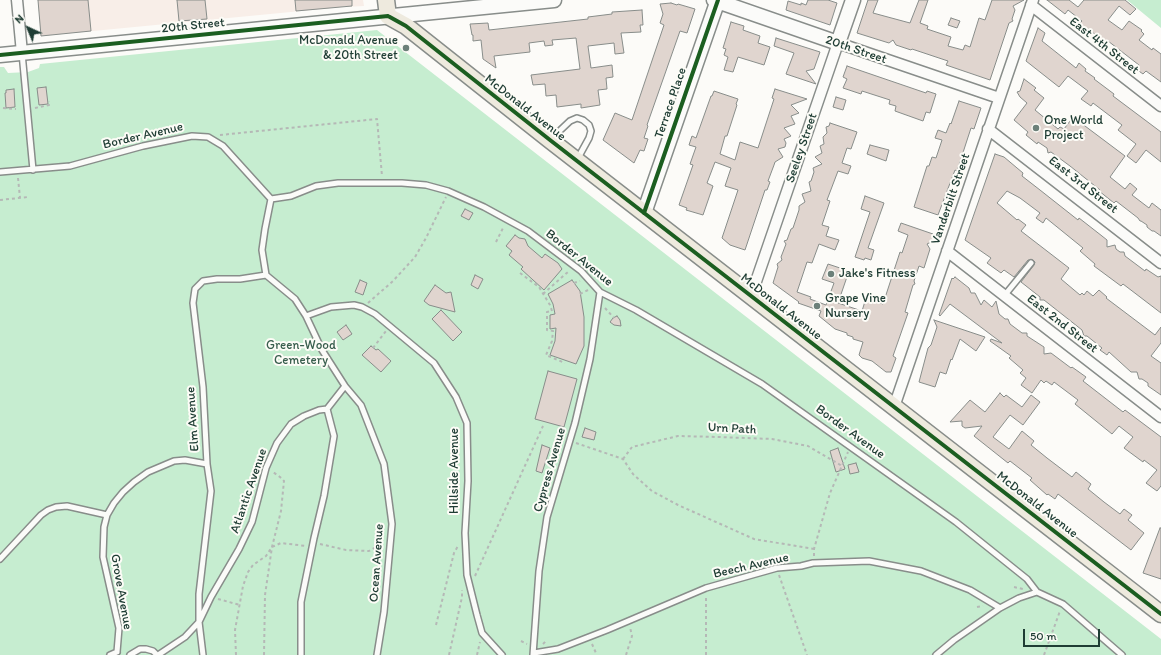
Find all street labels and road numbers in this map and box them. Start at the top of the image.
street label: East 4th Street [1066,14,1142,78]
street label: 20th Street [161,15,225,37]
street label: 20th Street [823,32,889,68]
street label: Terrace Place [652,66,690,140]
street label: McDonald Avenue [481,71,569,145]
street label: Seeley Street [783,111,821,185]
street label: Border Avenue [101,119,185,153]
street label: Vanderbilt Street [928,151,974,247]
street label: East 3rd Street [1045,153,1121,217]
street label: Border Avenue [542,226,616,290]
street label: McDonald Avenue [737,270,825,344]
street label: East 2nd Street [1023,291,1101,357]
street label: Elm Avenue [183,386,203,452]
street label: Border Avenue [812,402,888,462]
street label: Urn Path [707,420,757,438]
street label: Cypress Avenue [530,426,570,514]
street label: Hillside Avenue [447,428,463,514]
street label: Atlantic Avenue [227,447,271,535]
street label: McDonald Avenue [993,468,1081,542]
street label: Ocean Avenue [366,523,388,603]
street label: Beech Avenue [712,550,790,582]
street label: Grove Avenue [107,553,135,631]

